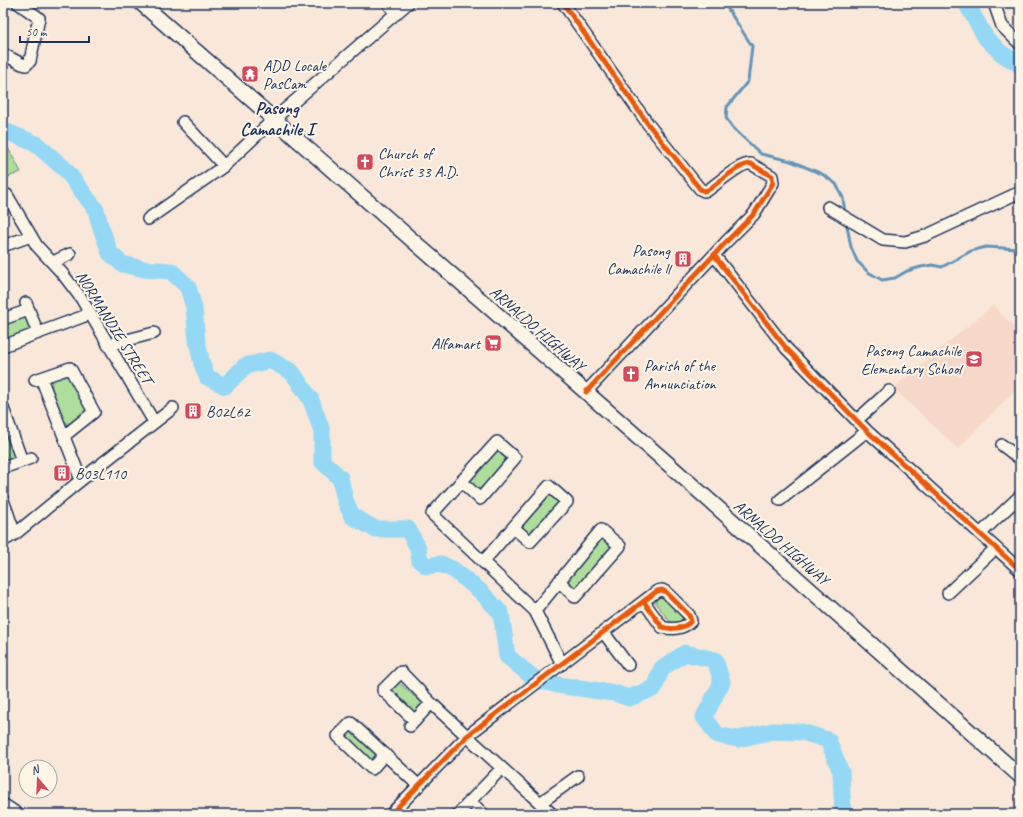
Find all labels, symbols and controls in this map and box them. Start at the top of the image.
scale bar [20,18,89,44]
text: 50 m [26,24,48,40]
place label: ADD Locale PasCam [263,56,328,94]
temple icon: ADD Locale PasCam [240,64,260,84]
district label: Pasong Camachile I [240,97,318,140]
place label: Church of Christ 33 A.D. [378,144,459,182]
church icon: Church of Christ 33 A.D. [355,152,375,172]
place label: Pasong Camachile ll [607,241,673,279]
building icon: Pasong Camachile ll [673,249,693,269]
street label: NORMANDIE STREET [71,267,159,392]
street label: ARNALDO HIGHWAY [486,282,591,377]
supermarket icon: Alfamart [483,333,503,353]
place label: Alfamart [431,334,482,354]
place label: Pasong Camachile Elementary School [861,341,964,379]
school or university icon: Pasong Camachile Elementary School [964,349,984,369]
place label: Parish of the Annunciation [644,356,717,394]
church icon: Parish of the Annunciation [621,364,641,384]
building icon: B02L62 [183,401,203,421]
place label: B02L62 [206,402,252,422]
building icon: B03L110 [52,463,72,483]
place label: B03L110 [75,464,128,484]
street label: ARNALDO HIGHWAY [730,496,835,591]
north arrow [18,759,58,799]
text: N [29,761,42,777]

